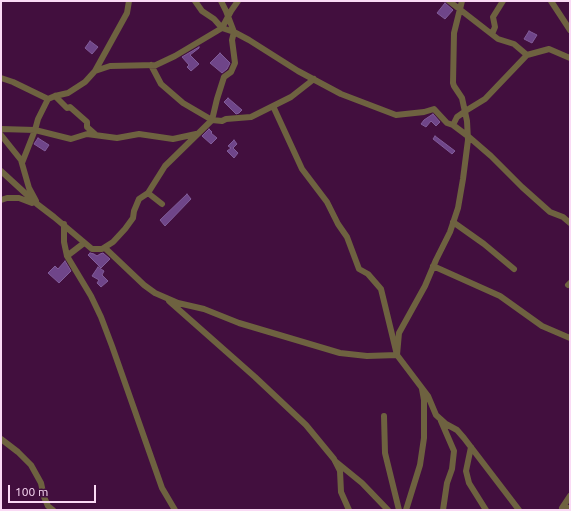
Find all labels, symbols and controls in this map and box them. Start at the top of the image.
scale bar [10,477,98,503]
text: 100 m [15,485,48,498]

